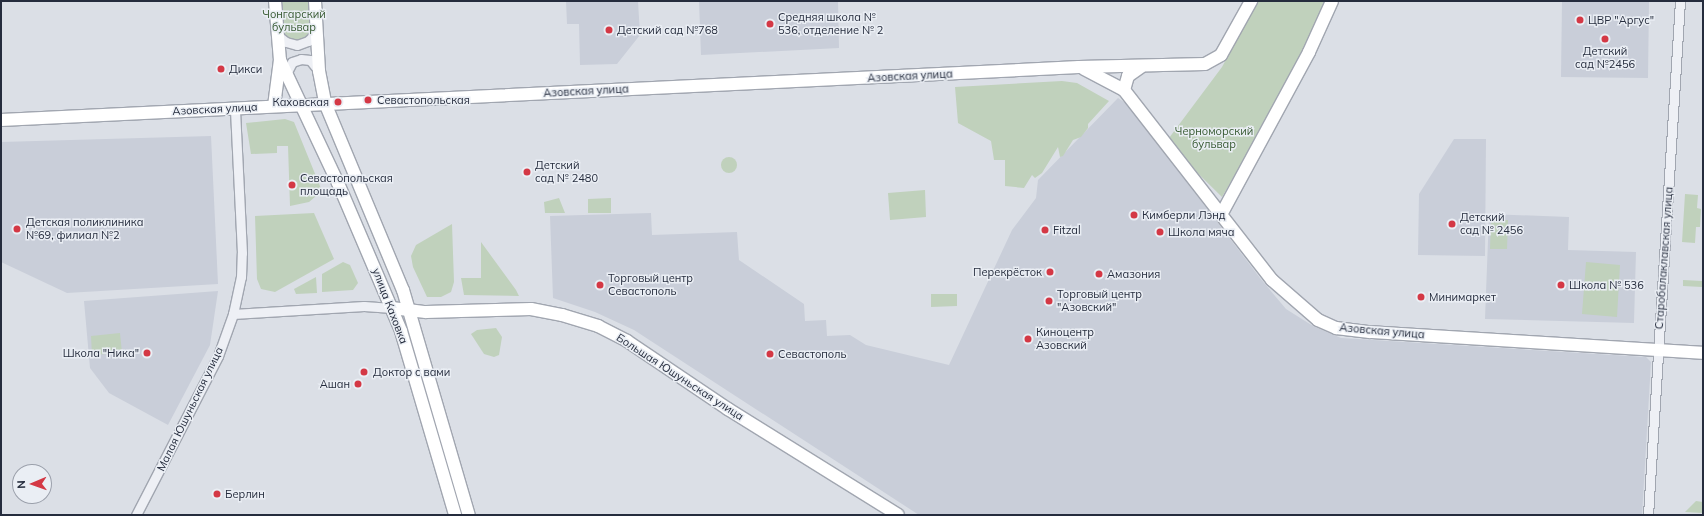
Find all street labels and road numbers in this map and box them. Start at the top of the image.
street label: Азовская улица [867,67,953,85]
street label: Азовская улица [543,82,629,100]
street label: Азовская улица [172,100,258,118]
street label: Старобалаклавская улица [1652,186,1676,330]
street label: улица Каховка [370,266,410,346]
street label: Азовская улица [1339,321,1425,341]
street label: Большая Юшуньская улица [614,331,746,423]
street label: Малая Юшуньская улица [154,345,226,473]

